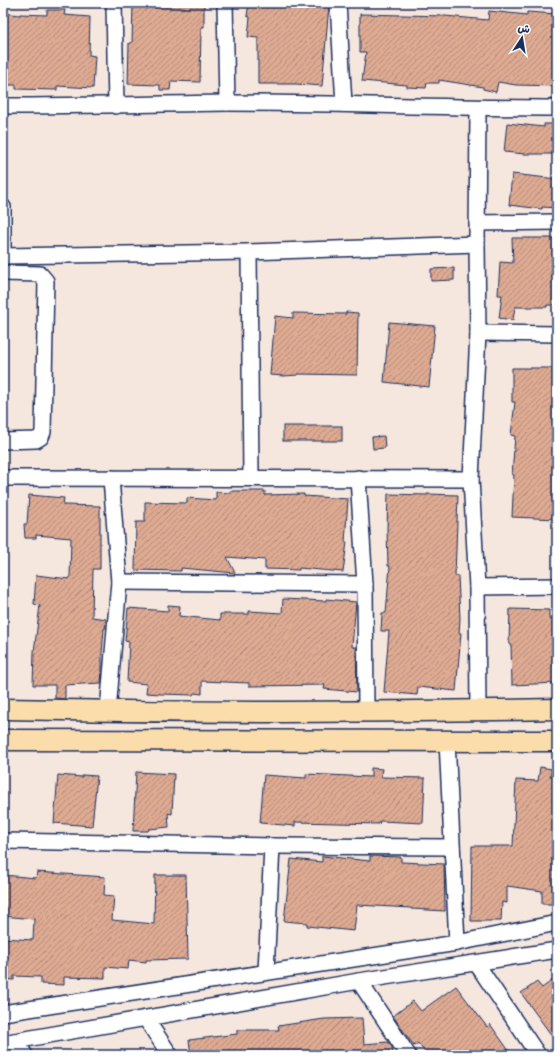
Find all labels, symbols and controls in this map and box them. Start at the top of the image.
north arrow [502,18,542,58]
text: ش [516,20,531,37]

